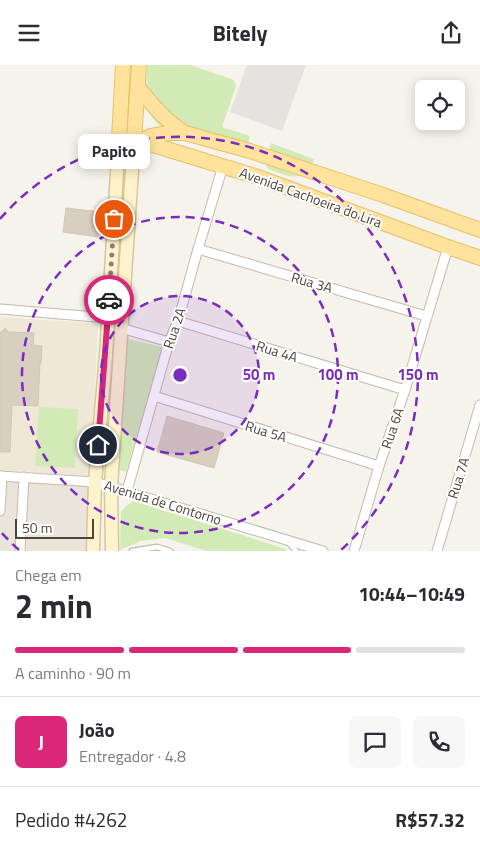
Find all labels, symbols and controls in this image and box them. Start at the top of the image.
text: Bitely [212,16,268,50]
icon: menu [15,19,43,47]
icon: share [437,19,465,47]
map controls [415,80,465,130]
button: locate [415,80,465,130]
callout: Papito [78,134,150,169]
text: Papito [92,139,136,163]
street label: Avenida Cachoeira do Lira [237,161,385,233]
pin [93,198,135,240]
icon: bag [100,205,128,233]
street label: Rua 3A [289,266,336,298]
courier [84,275,134,325]
icon: car [95,286,123,314]
street label: Rua 2A [157,304,191,351]
street label: Rua 4A [254,335,301,367]
text: 50 m [243,363,275,386]
text: 100 m [317,363,359,386]
text: 150 m [397,363,439,386]
centre of rings [171,366,189,384]
street label: Rua 6A [375,404,409,451]
street label: Rua 5A [243,415,290,447]
pin [77,424,119,466]
icon: home [84,431,112,459]
street label: Rua 7A [442,454,474,501]
street label: Avenida de Contorno [102,474,224,530]
scale bar [15,516,94,539]
text: 50 m [22,517,52,538]
text: Chega em [15,563,82,587]
text: 10:44–10:49 [358,579,465,608]
text: 2 min [15,582,93,630]
text: A caminho · 90 m [15,661,131,685]
text: João [79,715,115,744]
button: chat [349,716,401,768]
button: phone [413,716,465,768]
text: J [38,727,44,756]
text: Entregador · 4.8 [79,744,186,768]
text: Pedido #4262 [15,805,127,834]
text: R$57.32 [395,805,465,834]

